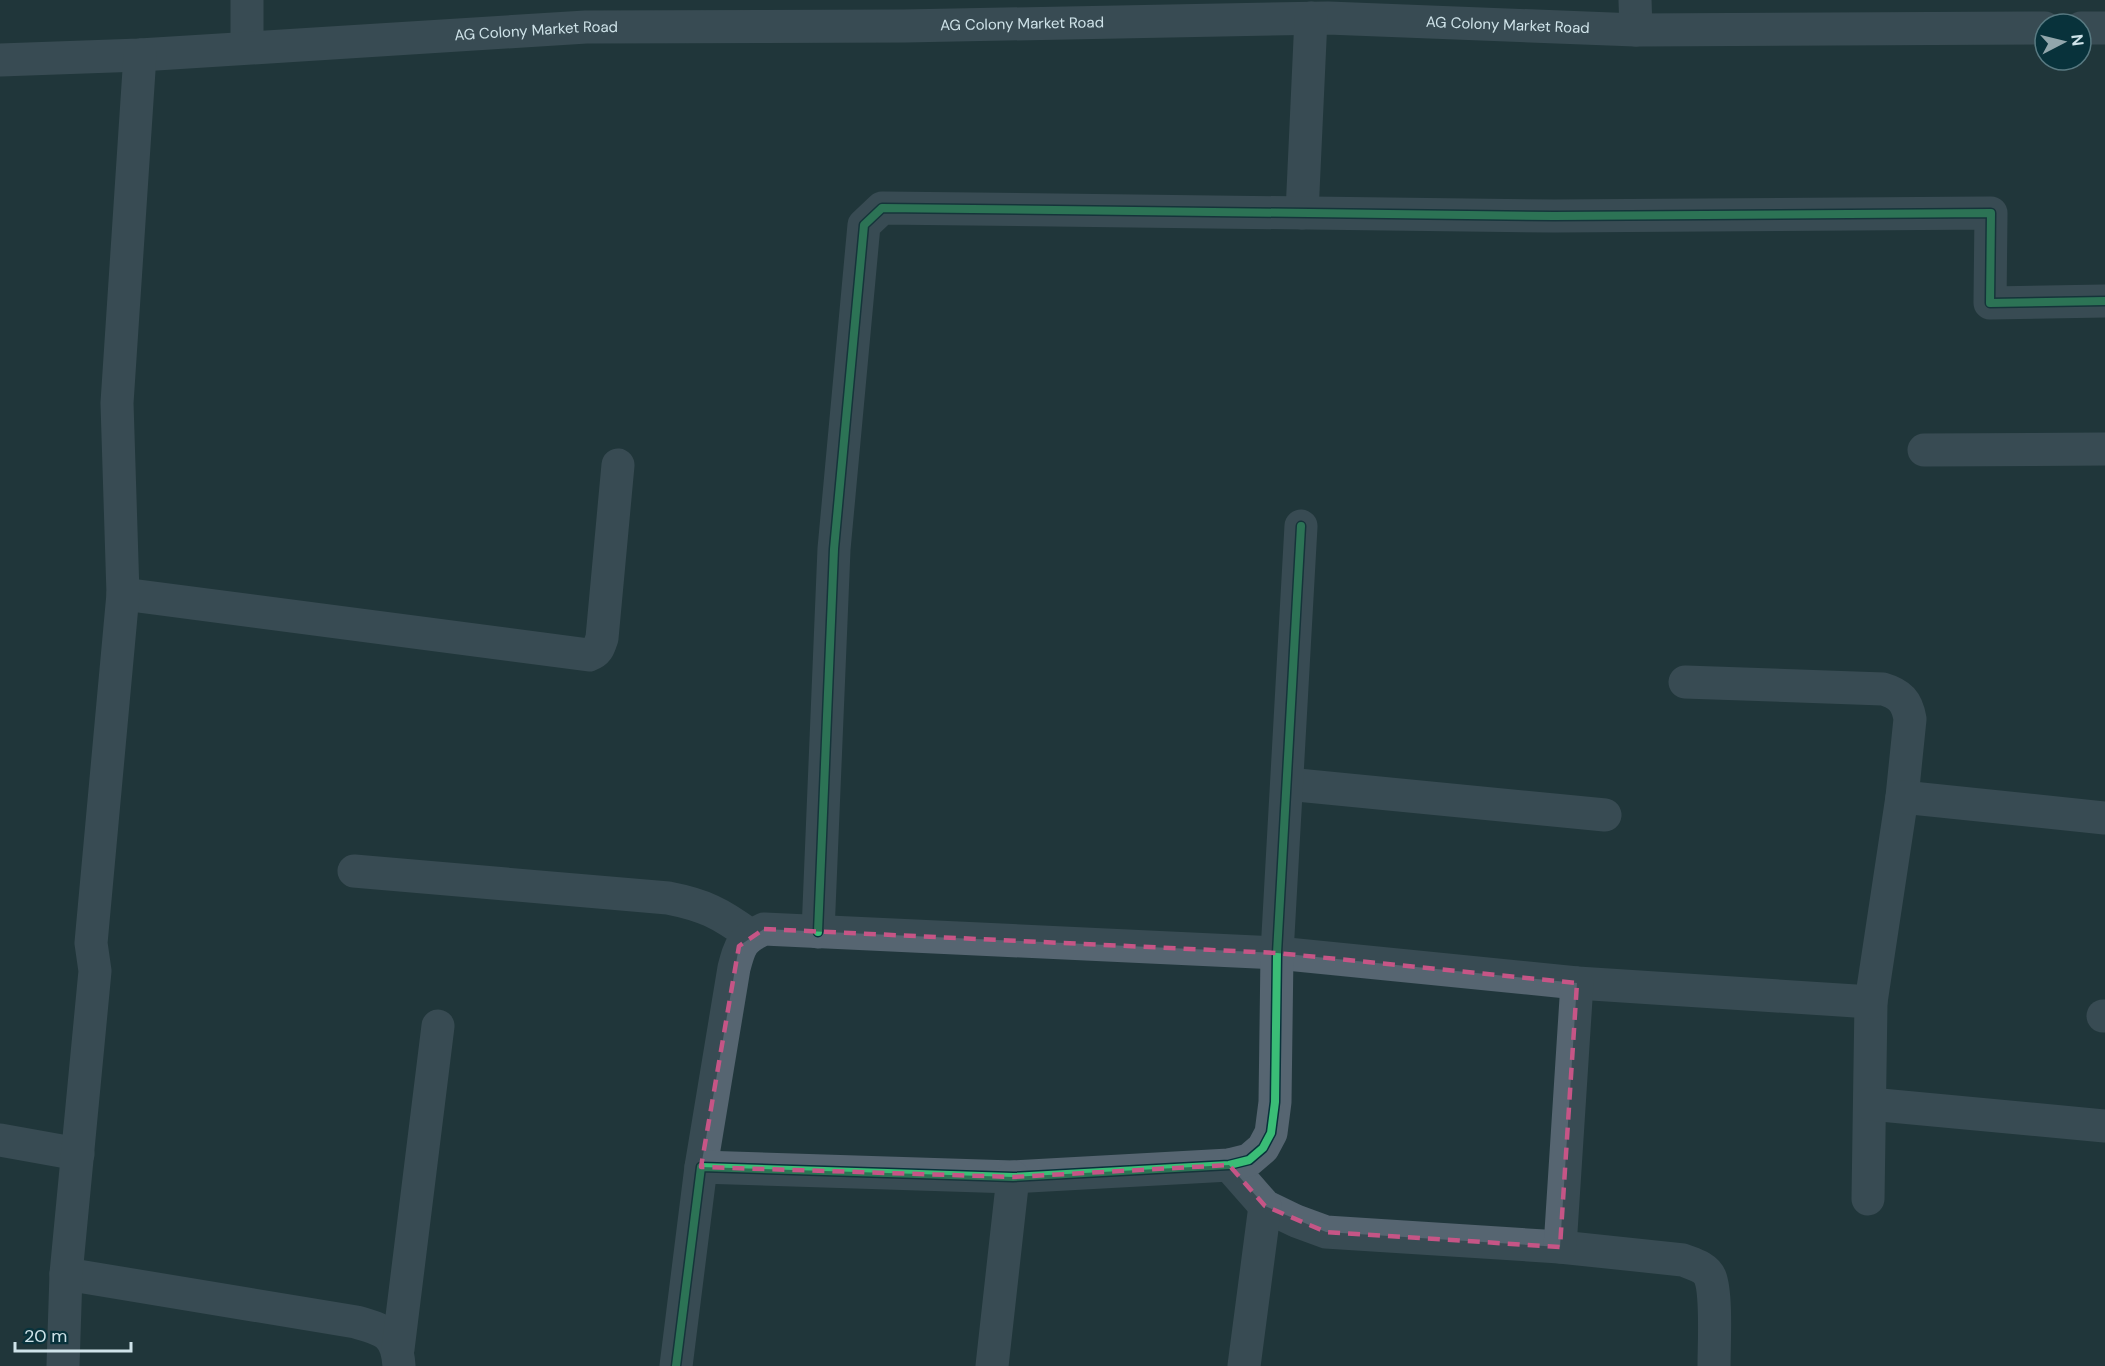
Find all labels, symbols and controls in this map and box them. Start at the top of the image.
street label: AG Colony Market Road [940,12,1104,35]
street label: AG Colony Market Road [1426,12,1590,38]
north arrow [2033,12,2093,72]
street label: AG Colony Market Road [454,17,618,45]
text: N [2066,33,2089,47]
scale bar [15,1315,130,1353]
text: 20 m [24,1324,67,1348]

